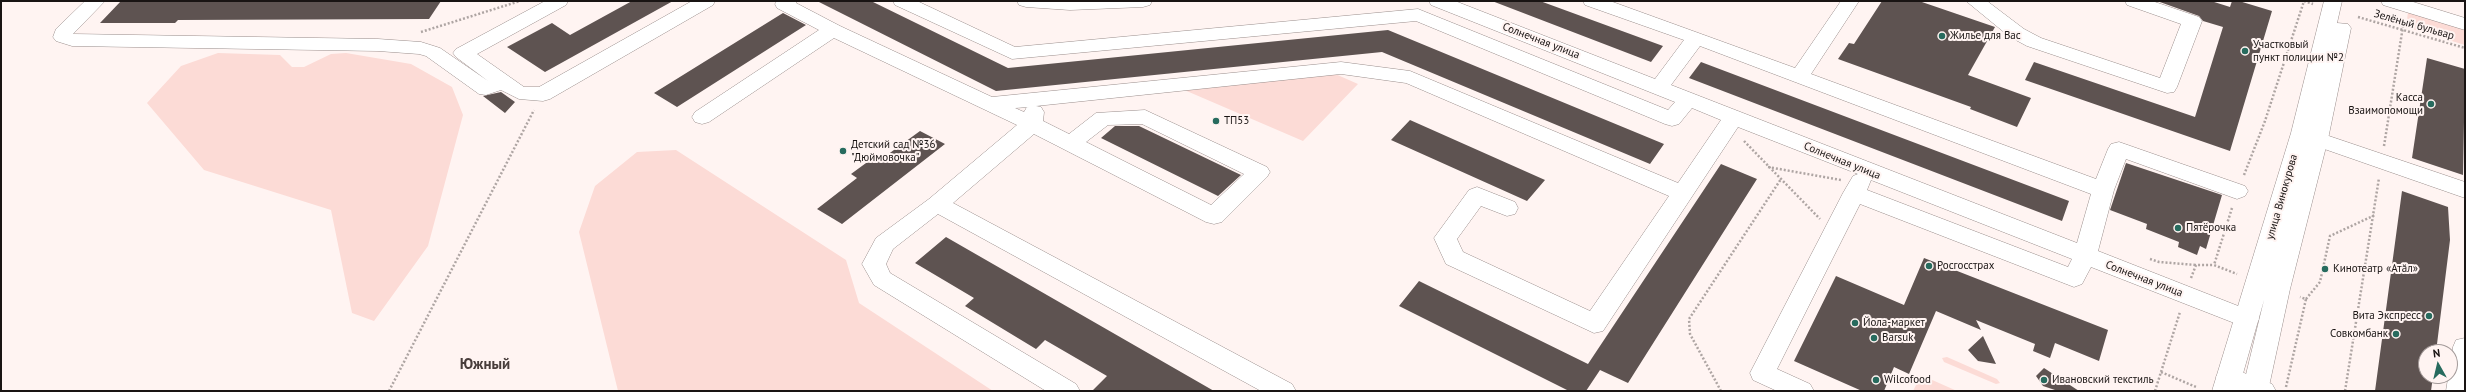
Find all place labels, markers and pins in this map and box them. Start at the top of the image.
place label: Жилье для Вас [1950,29,2021,43]
marker: Жилье для Вас [1937,31,1947,41]
place label: Участковый пункт полиции №2 [2253,38,2344,64]
marker: Участковый пункт полиции №2 [2240,46,2250,56]
place label: Касса Взаимопомощи [2348,91,2423,117]
marker: Касса Взаимопомощи [2426,99,2436,109]
place label: ТП53 [1224,114,1249,128]
marker: ТП53 [1211,116,1221,126]
place label: Детский сад №36 "Дюймовочка" [851,138,936,164]
marker: Детский сад №36 "Дюймовочка" [838,146,848,156]
place label: Пятёрочка [2186,221,2236,235]
marker: Пятёрочка [2173,223,2183,233]
place label: Росгосстрах [1937,259,1994,273]
marker: Росгосстрах [1924,261,1934,271]
place label: Кинотеатр «Атӑл» [2333,262,2418,276]
marker: Кинотеатр «Атӑл» [2320,264,2330,274]
place label: Вита Экспресс [2352,309,2421,323]
marker: Вита Экспресс [2424,311,2434,321]
place label: Йола-маркет [1863,316,1925,330]
marker: Йола-маркет [1850,318,1860,328]
place label: Совкомбанк [2330,327,2388,341]
marker: Совкомбанк [2391,329,2401,339]
place label: Barsuk [1882,331,1913,345]
marker: Barsuk [1869,333,1879,343]
place label: Wilcofood [1884,373,1931,387]
place label: Ивановский текстиль [2052,373,2154,387]
marker: Wilcofood [1871,375,1881,385]
marker: Ивановский текстиль [2039,375,2049,385]

